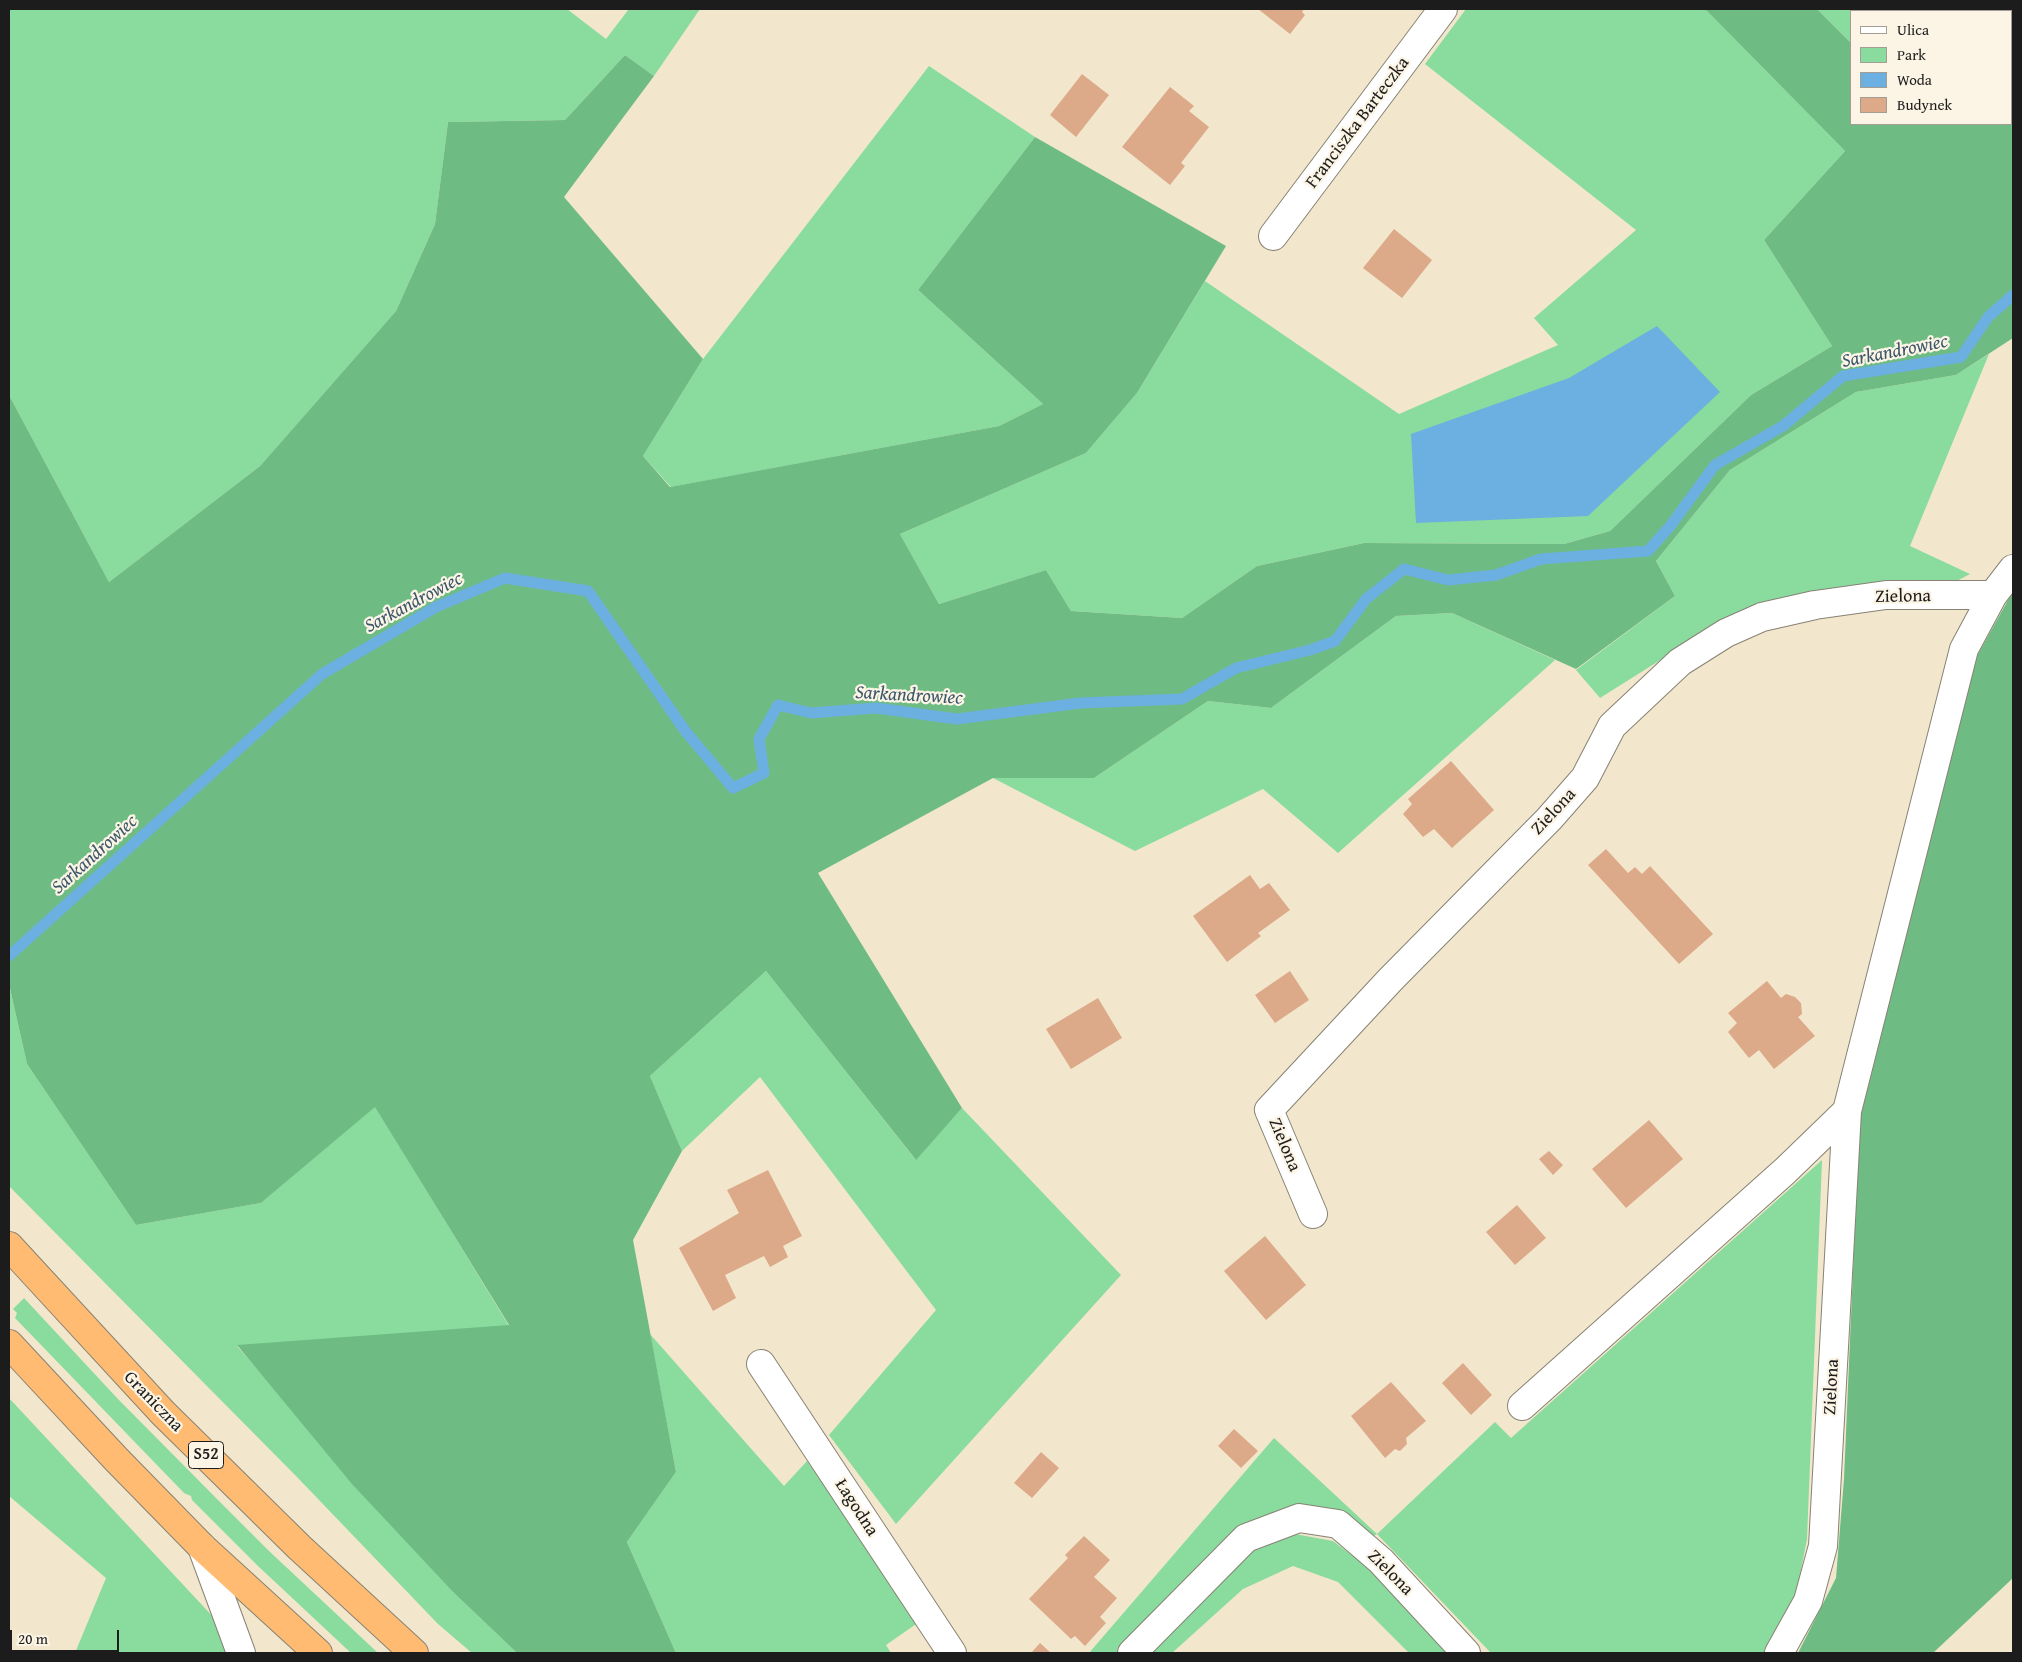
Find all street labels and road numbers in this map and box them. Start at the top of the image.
street label: Franciszka Barteczka [1302,53,1414,193]
street label: Zielona [1875,586,1931,608]
street label: Zielona [1527,784,1581,840]
street label: Zielona [1263,1115,1305,1175]
street label: Zielona [1820,1359,1844,1415]
street label: Graniczna [119,1367,187,1437]
road number: S52 [188,1442,224,1468]
street label: Łagodna [830,1475,882,1541]
street label: Zielona [1363,1546,1417,1600]

